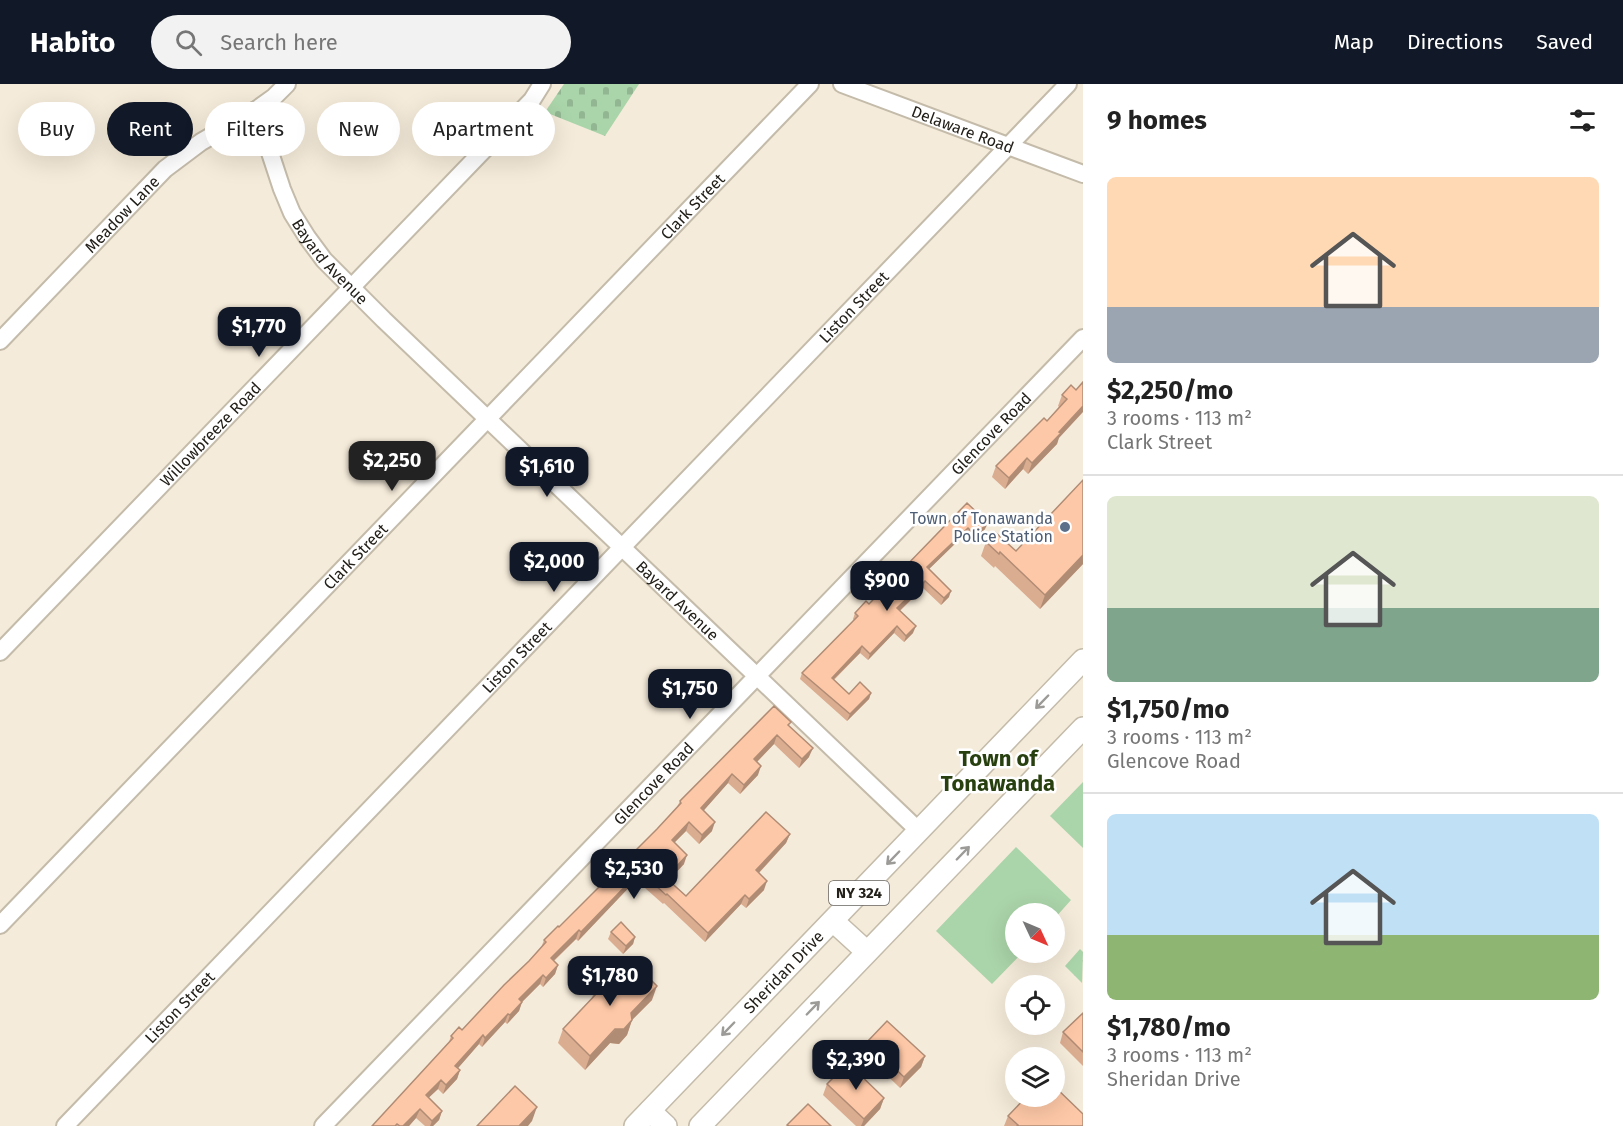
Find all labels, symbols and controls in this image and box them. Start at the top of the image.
search box [151,15,571,69]
text: Habito [30,26,115,59]
icon: search [172,26,205,59]
text: Search here [220,29,338,56]
text: Map [1334,29,1374,55]
text: Directions [1407,29,1503,55]
text: Saved [1536,29,1593,55]
chip: Buy [18,102,95,156]
chip: Rent [107,102,193,156]
chip: Filters [205,102,305,156]
chip: New [317,102,400,156]
chip: Apartment [412,102,555,156]
street label: Delaware Road [909,102,1017,157]
icon: filters [1566,104,1599,137]
text: 9 homes [1107,105,1207,136]
street label: Clark Street [657,169,729,243]
street label: Meadow Lane [81,172,163,257]
street label: Bayard Avenue [288,215,372,308]
icon: home [1299,216,1407,324]
street label: Liston Street [815,267,893,347]
pin: $1,770 [210,307,308,358]
text: $1,770 [232,314,286,338]
text: $2,250/mo [1107,375,1233,406]
street label: Willowbreeze Road [156,378,265,490]
street label: Glencove Road [947,389,1035,479]
text: 3 rooms · 113 m² [1107,406,1252,430]
text: Clark Street [1107,430,1212,454]
pin: $2,250 [343,441,441,492]
pin: $1,610 [498,447,596,498]
text: $2,250 [363,448,421,472]
text: $1,610 [519,454,575,478]
place label: Town of Tonawanda Police Station [910,509,1053,546]
street label: Clark Street [319,519,392,594]
marker: Town of Tonawanda Police Station [1058,520,1072,534]
icon: home [1299,535,1407,643]
pin: $2,000 [505,542,603,593]
text: $2,000 [524,549,584,573]
street label: Bayard Avenue [632,557,723,645]
pin: $900 [851,561,923,612]
text: $900 [864,568,910,592]
street label: Liston Street [478,617,556,697]
pin: $1,750 [641,669,739,720]
text: $1,750 [662,676,718,700]
text: $1,750/mo [1107,694,1230,725]
one-way arrow [1035,695,1050,710]
text: 3 rooms · 113 m² [1107,725,1252,749]
street label: Glencove Road [610,739,698,829]
district label: Town of Tonawanda [941,745,1055,797]
text: Glencove Road [1107,749,1241,773]
one-way arrow [956,845,970,860]
pin: $2,530 [585,849,683,900]
one-way arrow [885,851,900,866]
icon: home [1299,853,1407,961]
text: $2,530 [605,856,663,880]
road number: NY 324 [829,881,889,905]
north arrow [1005,903,1065,963]
map controls [1005,903,1065,1107]
street label: Sheridan Drive [740,927,828,1017]
pin: $1,780 [561,956,659,1007]
text: $1,780 [582,963,638,987]
street label: Liston Street [141,968,219,1047]
button: locate [1005,975,1065,1035]
one-way arrow [806,1001,820,1016]
text: $1,780/mo [1107,1012,1231,1043]
one-way arrow [722,1021,736,1036]
pin: $2,390 [807,1040,905,1091]
text: 3 rooms · 113 m² [1107,1043,1252,1067]
text: $2,390 [826,1047,886,1071]
button: layers [1005,1047,1065,1107]
text: Sheridan Drive [1107,1067,1241,1091]

